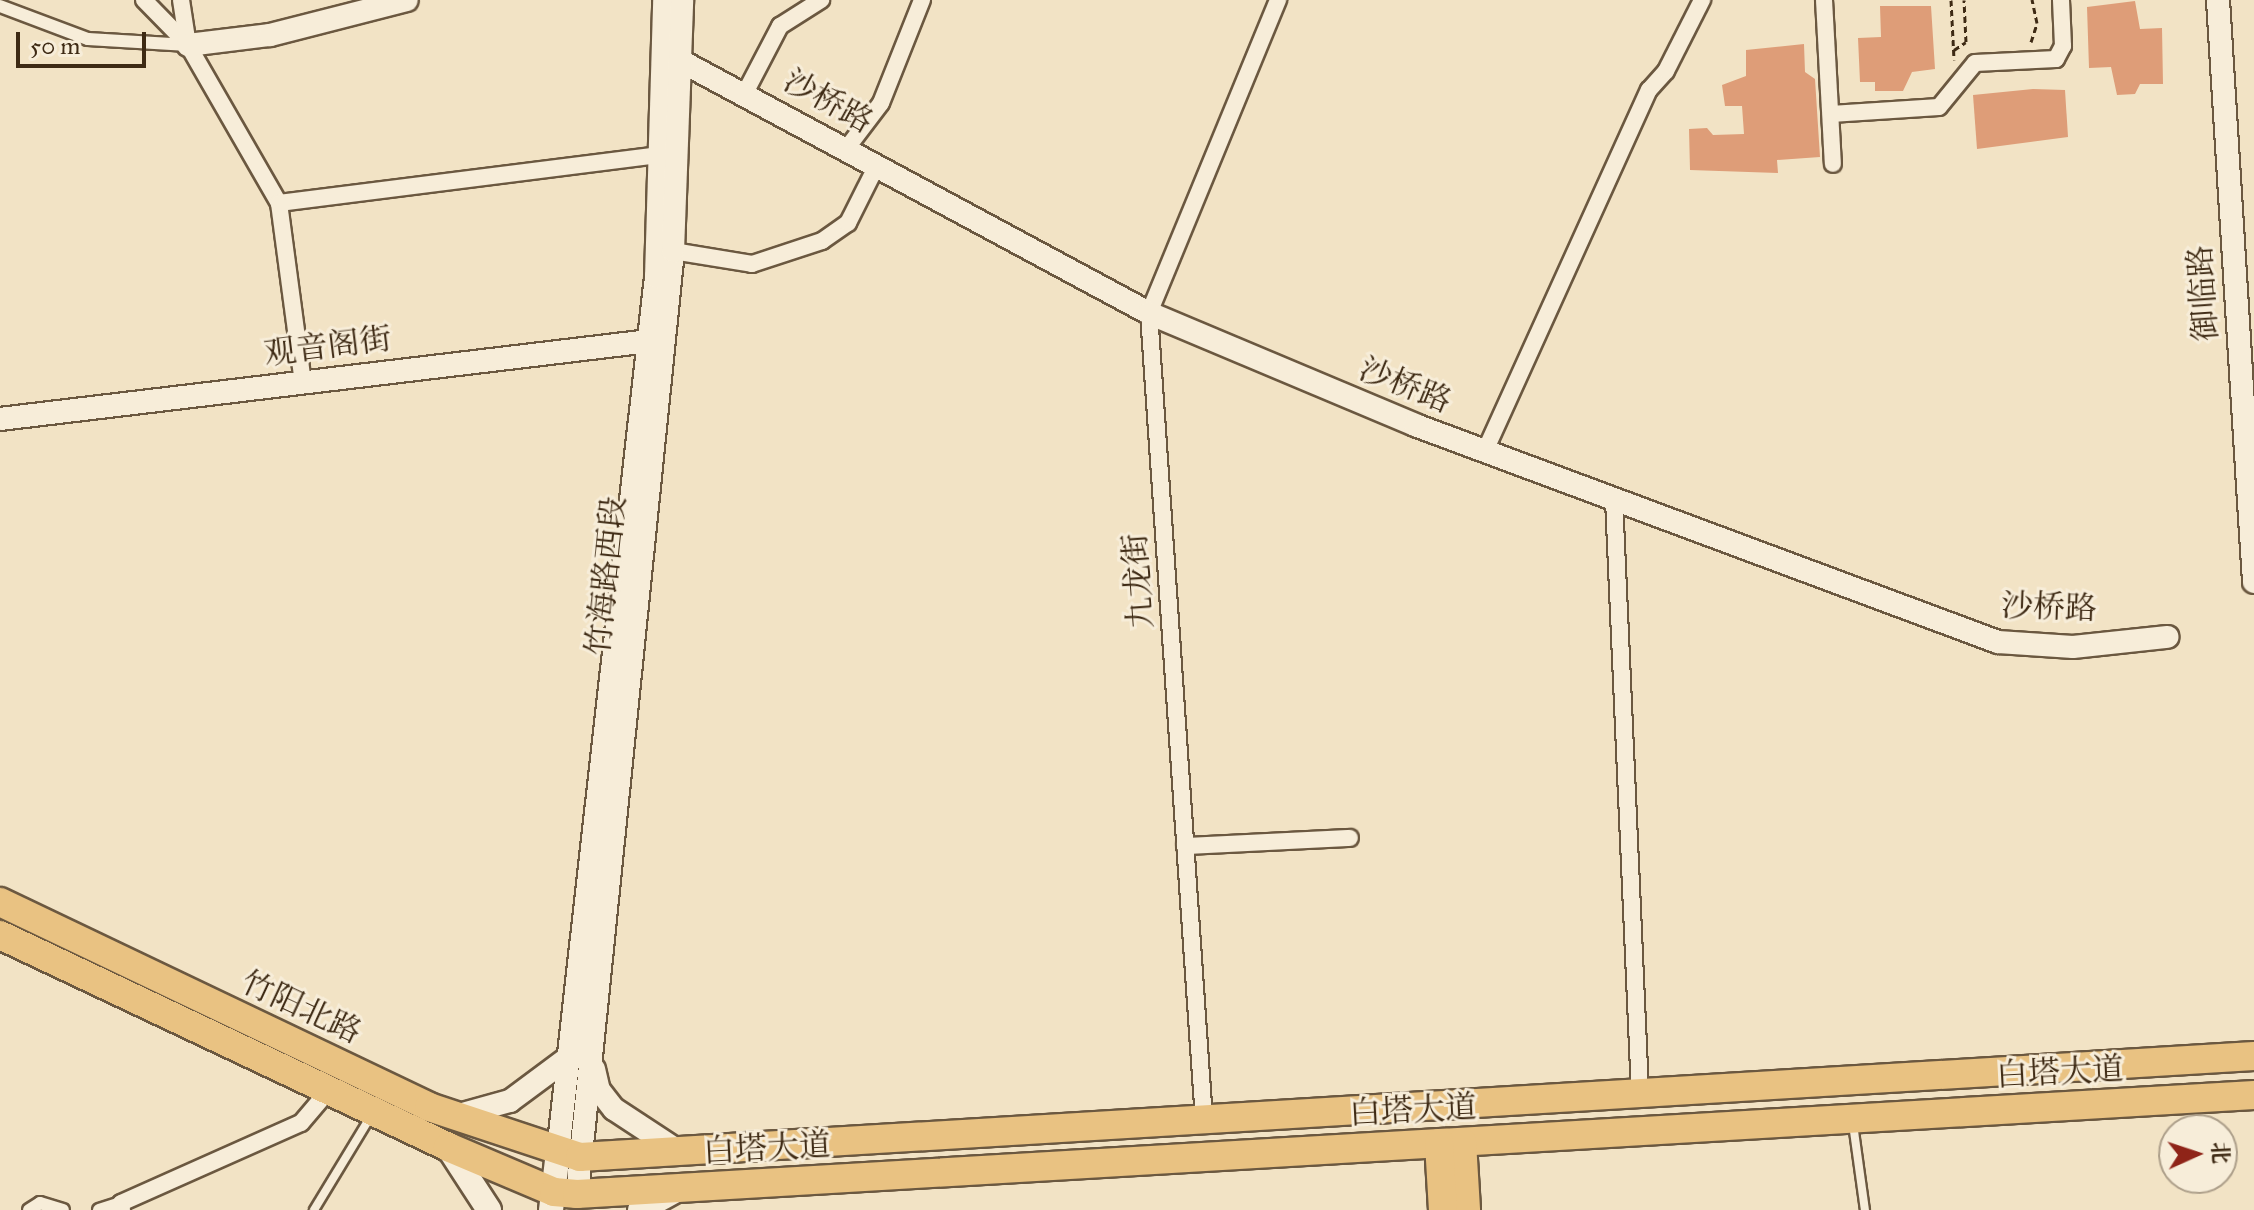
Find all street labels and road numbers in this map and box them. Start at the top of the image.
street label: 沙桥路 [777,62,879,142]
street label: 御临路 [2181,244,2227,342]
street label: 观音阁街 [262,320,394,374]
street label: 沙桥路 [1353,350,1457,422]
street label: 竹海路西段 [580,494,634,658]
street label: 九龙街 [1116,532,1162,630]
street label: 沙桥路 [2000,587,2098,629]
street label: 竹阳北路 [235,964,367,1052]
street label: 白塔大道 [1995,1050,2125,1096]
street label: 白塔大道 [1348,1088,1478,1134]
street label: 白塔大道 [702,1126,832,1172]

